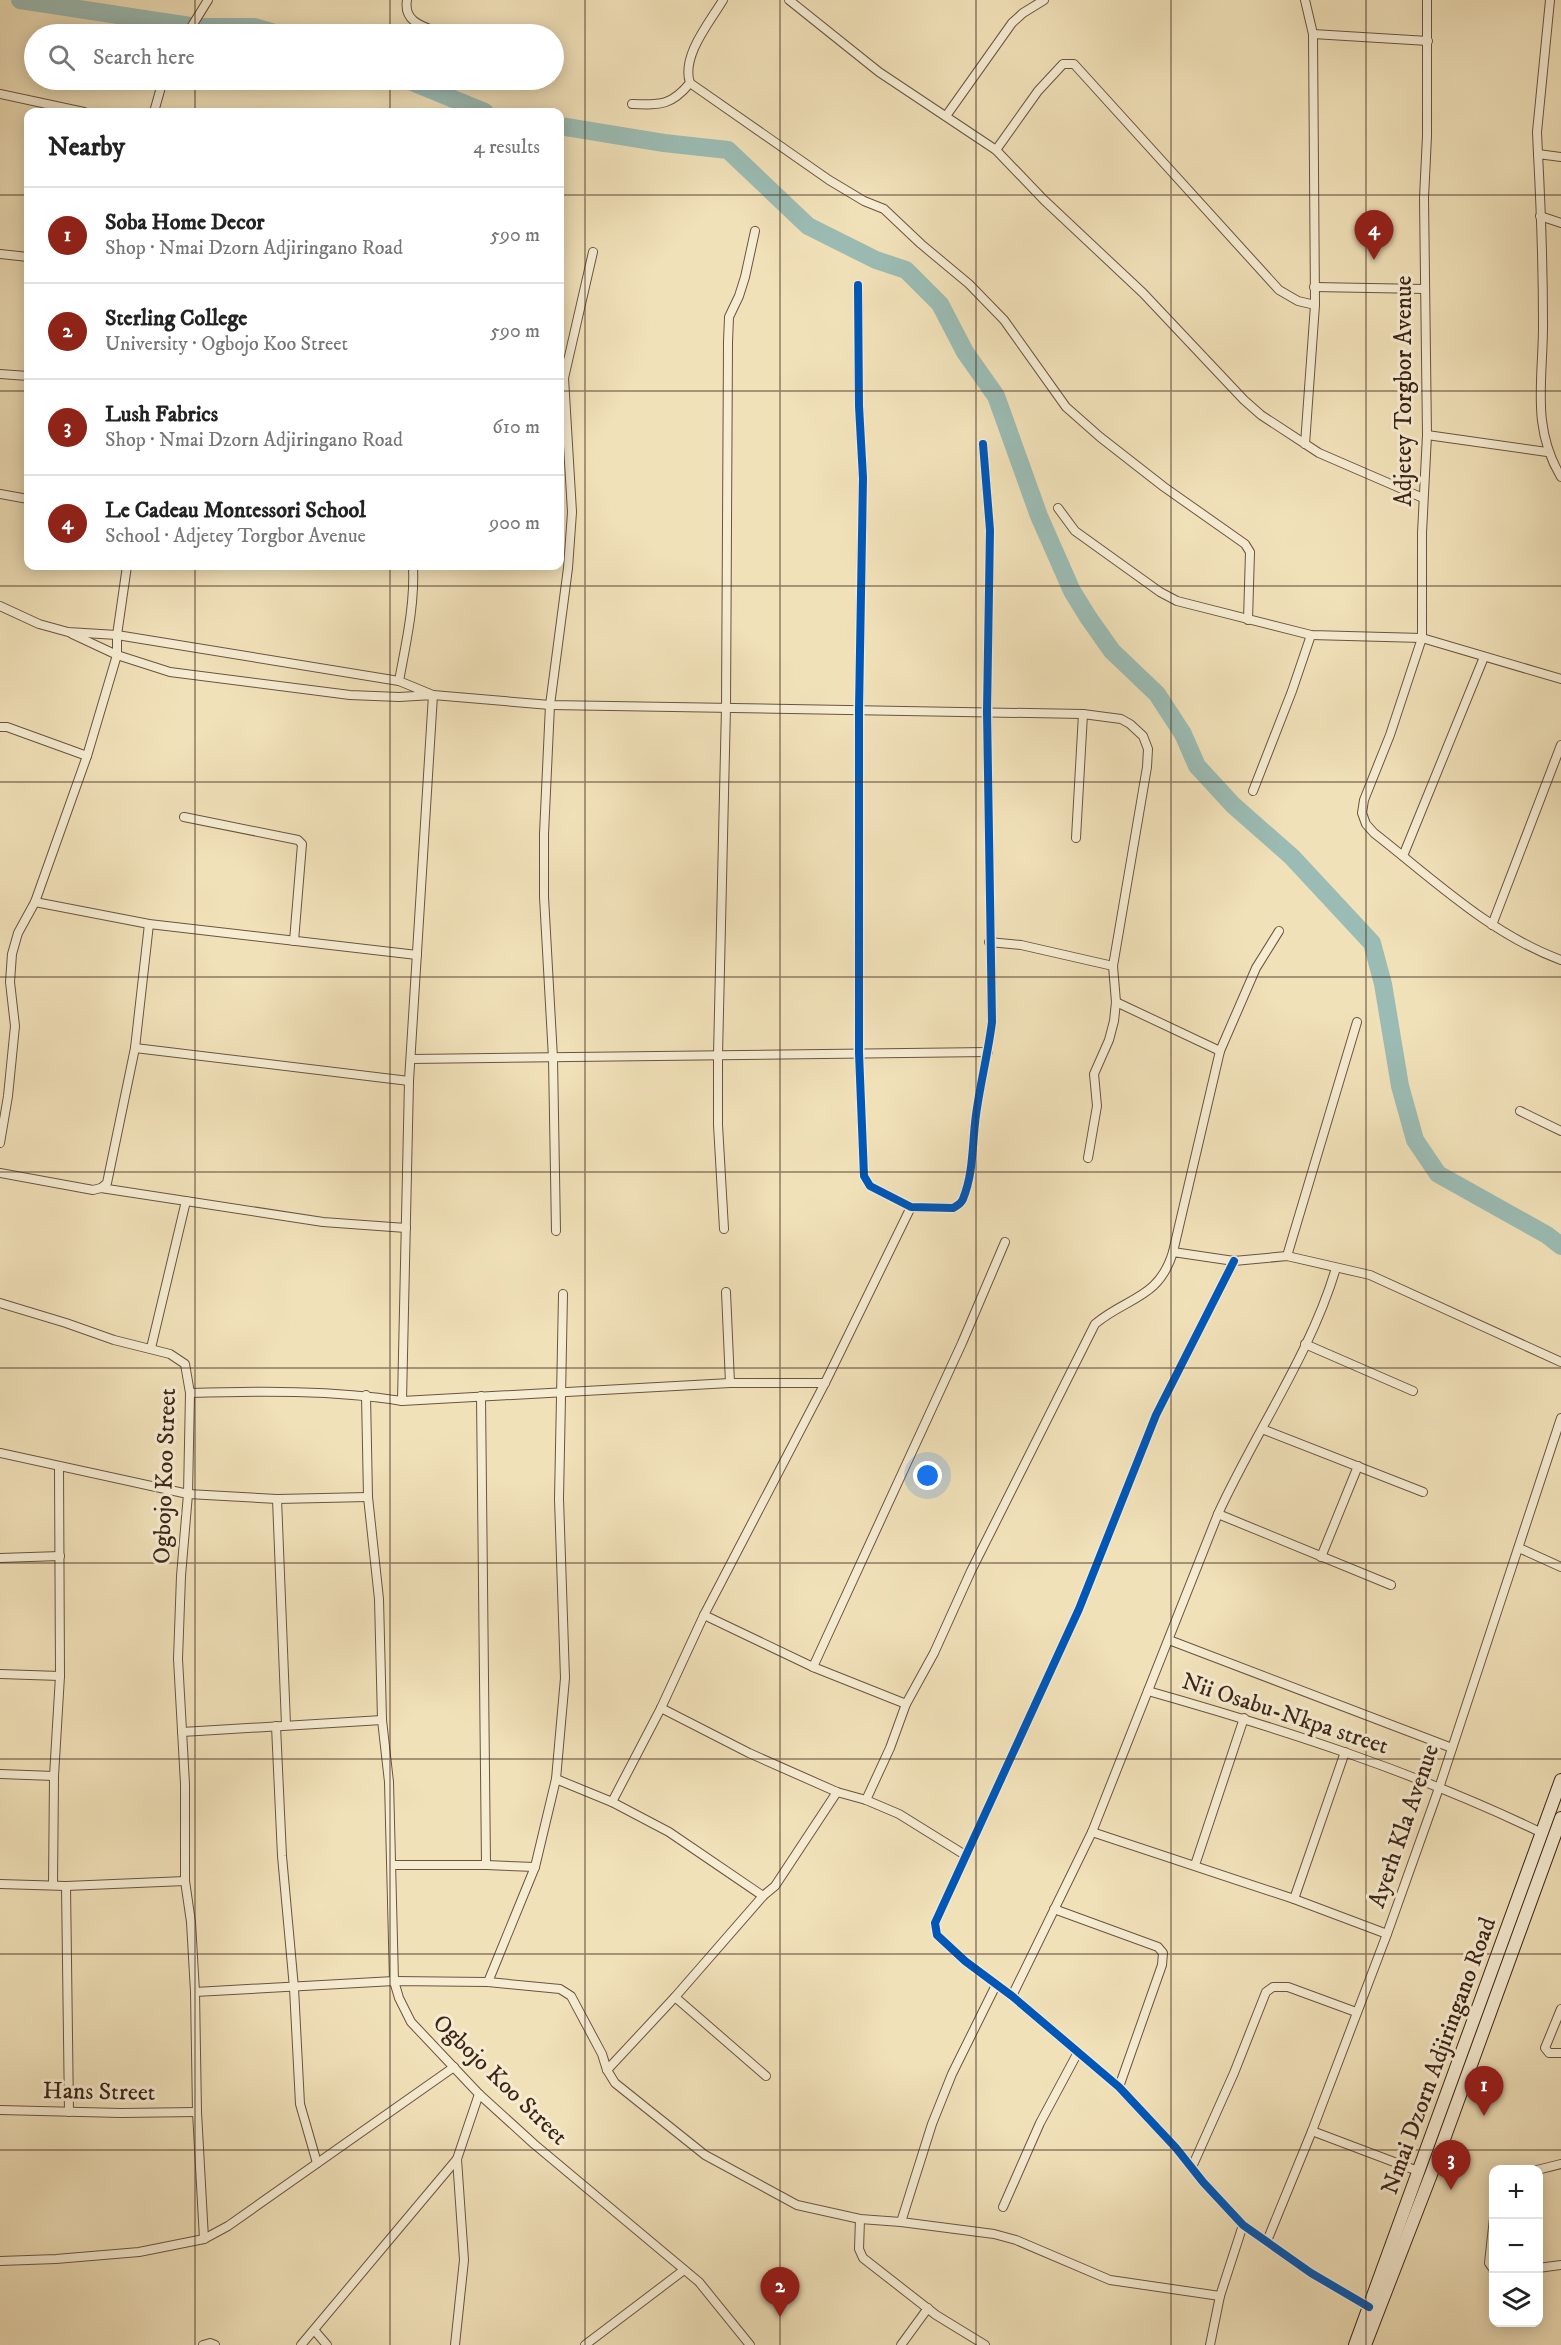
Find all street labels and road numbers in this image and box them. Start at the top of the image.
street label: Adjetey Torgbor Avenue [1389,275,1419,507]
street label: Ogbojo Koo Street [147,1387,183,1565]
street label: Nii Osabu-Nkpa street [1178,1666,1392,1762]
street label: Ayerh Kla Avenue [1362,1740,1446,1912]
street label: Nmai Dzorn Adjiringano Road [1375,1913,1503,2199]
street label: Ogbojo Koo Street [426,2008,574,2152]
street label: Hans Street [42,2076,156,2108]

